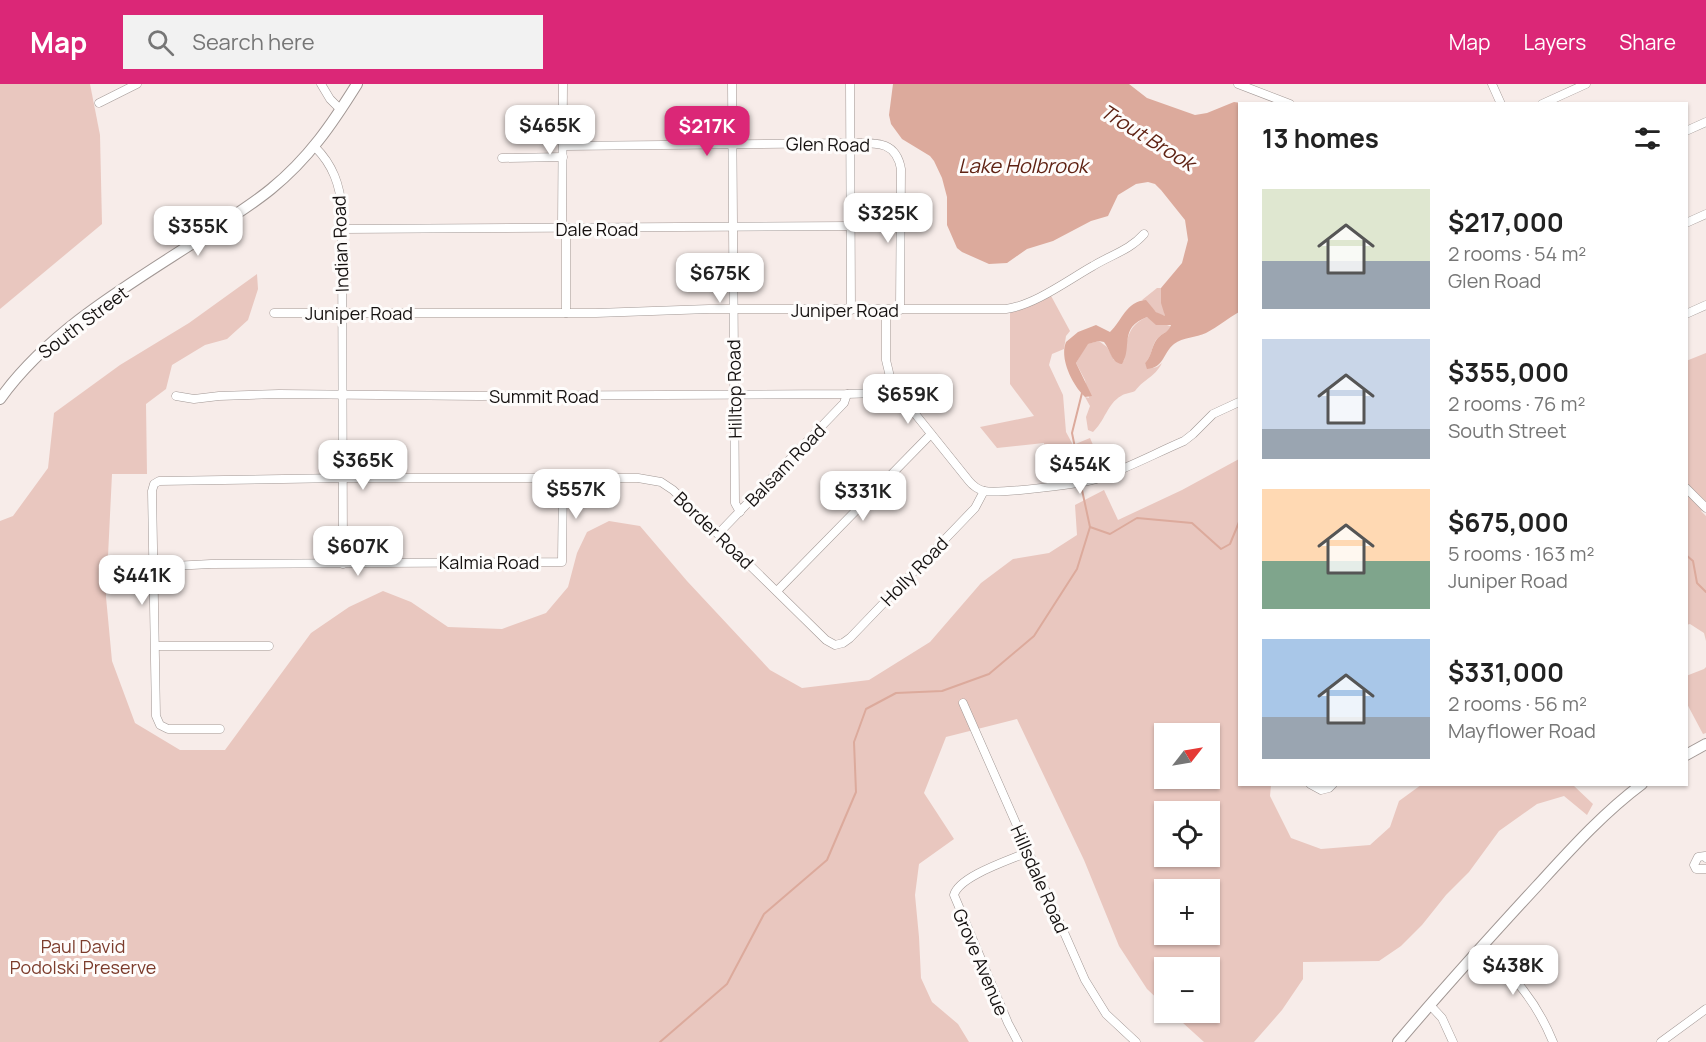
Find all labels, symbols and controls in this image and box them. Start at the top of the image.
search box [123,15,543,69]
text: Map [30,23,87,61]
icon: search [144,26,177,59]
text: Search here [192,27,315,57]
text: Map [1449,28,1490,56]
text: Layers [1523,28,1586,56]
text: Share [1619,28,1676,56]
water label: Trout Brook [1096,97,1203,178]
pin: $465K [508,105,592,156]
pin: $217K [665,106,749,157]
text: $465K [519,111,581,138]
text: $217K [679,112,735,139]
text: 13 homes [1262,120,1379,156]
icon: filters [1631,122,1664,155]
street label: Glen Road [786,131,870,157]
water label: Lake Holbrook [958,152,1091,179]
pin: $325K [846,193,930,244]
street label: Indian Road [326,195,354,293]
text: $325K [858,199,918,226]
text: $217,000 [1448,204,1564,240]
pin: $355K [156,206,240,257]
text: $355K [168,212,228,239]
icon: home [1310,213,1382,285]
street label: Dale Road [555,217,639,241]
text: 2 rooms · 54 m² [1448,240,1586,267]
pin: $675K [678,253,762,304]
text: $675K [690,259,750,286]
text: Glen Road [1448,267,1541,294]
street label: South Street [33,280,133,364]
street label: Juniper Road [791,298,899,322]
street label: Juniper Road [305,301,413,325]
street label: Hilltop Road [721,339,747,439]
text: $355,000 [1448,354,1569,390]
icon: home [1310,363,1382,435]
pin: $659K [866,374,950,425]
text: $659K [877,380,939,407]
street label: Summit Road [489,384,599,408]
text: 2 rooms · 76 m² [1448,390,1585,417]
text: South Street [1448,417,1567,444]
street label: Balsam Road [739,418,831,512]
pin: $365K [321,440,405,491]
pin: $454K [1038,444,1122,495]
text: $365K [332,446,394,473]
text: $454K [1049,450,1111,477]
pin: $557K [534,469,618,520]
pin: $331K [821,471,905,522]
text: $557K [546,475,606,502]
text: $331K [834,477,892,504]
street label: Border Road [669,486,759,574]
text: $675,000 [1448,504,1569,540]
icon: home [1310,513,1382,585]
pin: $607K [316,526,400,577]
street label: Holly Road [875,531,953,611]
text: $607K [327,532,389,559]
text: 5 rooms · 163 m² [1448,540,1594,567]
street label: Kalmia Road [439,550,539,574]
pin: $441K [100,555,184,606]
text: $441K [113,561,171,588]
text: Juniper Road [1448,567,1568,594]
text: $331,000 [1448,654,1564,690]
icon: home [1310,663,1382,735]
text: 2 rooms · 56 m² [1448,690,1587,717]
text: Mayflower Road [1448,717,1596,744]
north arrow [1154,723,1220,789]
map controls [1154,723,1220,1023]
button: locate [1154,801,1220,867]
street label: Hillsdale Road [1005,821,1075,937]
button: + [1154,879,1220,945]
street label: Grove Avenue [948,905,1014,1019]
park label: Paul David Podolski Preserve [10,934,156,979]
pin: $438K [1471,945,1555,996]
text: $438K [1482,951,1544,978]
button: − [1154,957,1220,1023]

